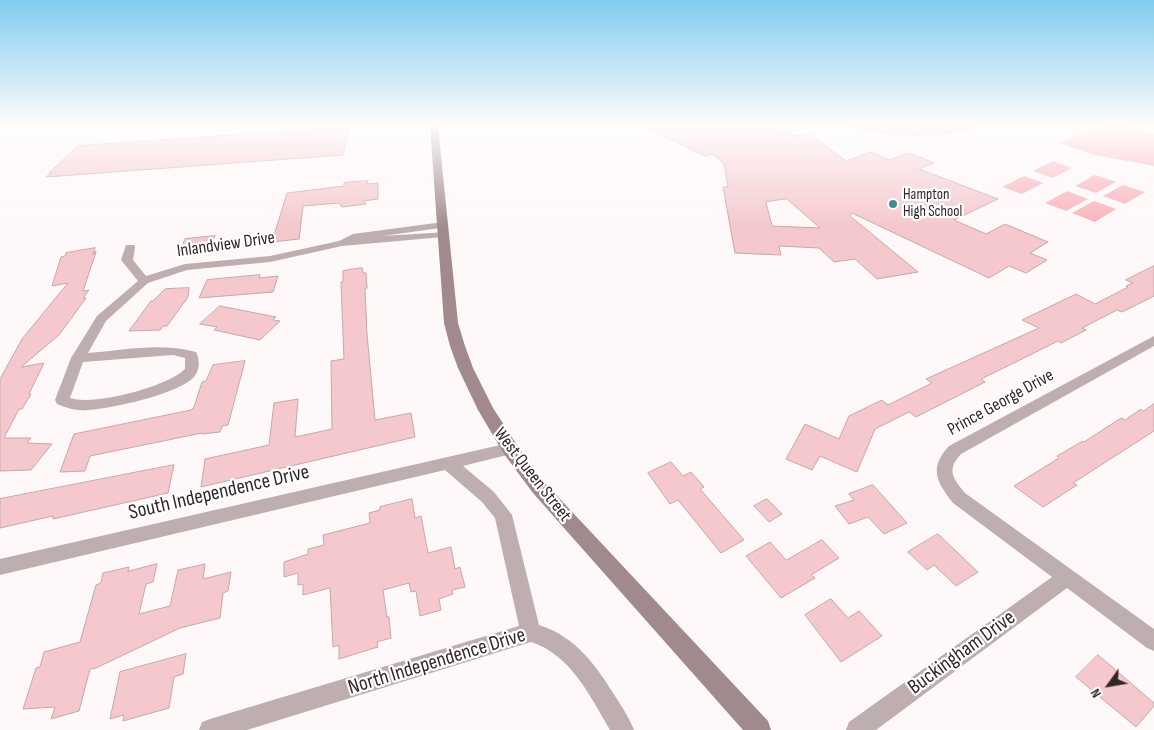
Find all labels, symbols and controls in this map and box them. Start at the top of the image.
place label: Hampton High School [903,186,962,221]
marker: Hampton High School [887,198,899,210]
street label: Inlandview Drive [176,227,276,263]
street label: Prince George Drive [944,365,1058,441]
street label: West Queen Street [489,424,575,526]
street label: South Independence Drive [126,460,312,526]
street label: Buckingham Drive [903,606,1021,700]
street label: North Independence Drive [345,623,529,701]
north arrow [1084,660,1134,710]
text: N [1087,686,1105,701]

